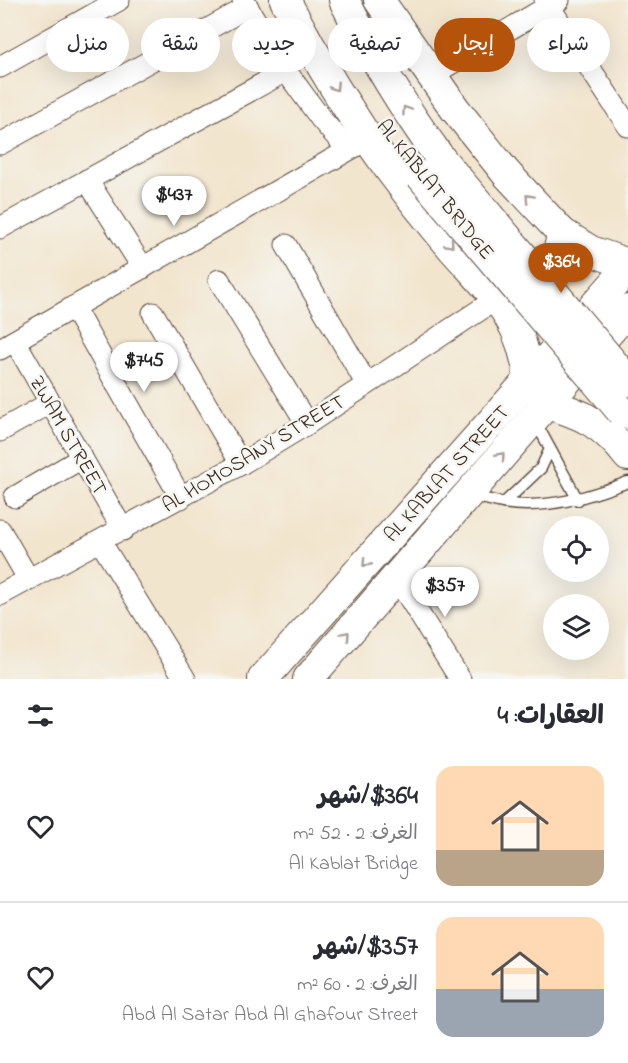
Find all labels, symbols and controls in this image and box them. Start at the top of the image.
chip: منزل [46,18,129,72]
chip: شقة [141,18,220,72]
chip: جديد [232,18,316,72]
chip: تصفية [328,18,422,72]
chip: إيجار [434,18,515,72]
chip: شراء [527,18,610,72]
one-way arrow [327,81,339,91]
one-way arrow [402,106,413,117]
street label: AL KABLAT BRIDGE [368,114,501,267]
pin: $437 [138,176,210,227]
text: $437 [156,181,192,210]
one-way arrow [526,194,537,205]
one-way arrow [443,237,454,248]
pin: $364 [525,243,597,294]
text: $364 [542,248,580,277]
pin: $745 [108,342,180,393]
text: $745 [124,347,164,376]
street label: ZWAM STREET [21,371,114,501]
street label: AL HOMOSANY STREET [157,388,351,521]
street label: AL KABLAT STREET [378,399,517,550]
one-way arrow [494,452,505,463]
map controls [543,516,609,660]
button: locate [543,516,609,582]
one-way arrow [362,556,373,567]
pin: $357 [409,567,481,618]
text: $357 [425,572,465,601]
button: layers [543,594,609,660]
one-way arrow [339,631,350,642]
text: العقارات: 4 [497,698,604,736]
icon: filters [24,699,57,732]
text: $364/شهر [318,778,418,816]
icon: home [484,790,556,862]
icon: heart [24,810,57,843]
text: الغرف: 2 · 52 m² [293,820,418,849]
text: Al Kablat Bridge [289,850,418,879]
text: $357/شهر [315,929,418,967]
icon: home [484,941,556,1013]
icon: heart [24,961,57,994]
text: الغرف: 2 · 60 m² [297,971,418,1000]
text: Abd Al Satar Abd Al Ghafour Street [122,1001,418,1030]

